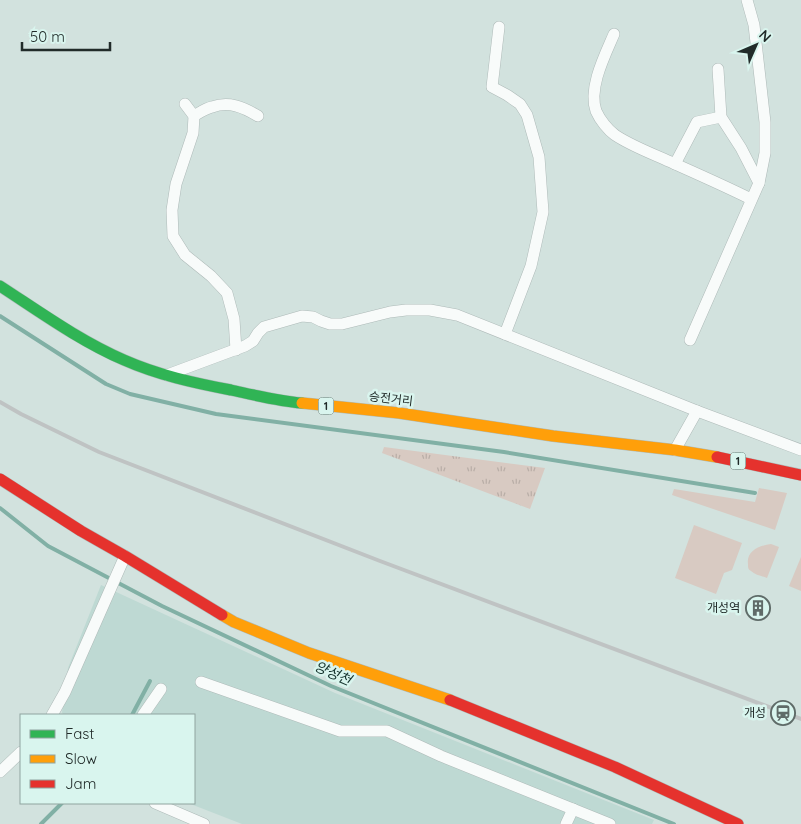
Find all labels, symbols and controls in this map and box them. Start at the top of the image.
scale bar [22,20,110,52]
north arrow [731,20,781,70]
text: N [755,26,775,46]
text: 50 m [30,27,65,46]
street label: 승전거리 [368,388,414,409]
road number: 1 [318,398,334,414]
road number: 1 [730,452,746,470]
building icon: 개성역 [745,595,771,621]
place label: 개성역 [707,600,740,615]
water label: 양성천 [312,657,355,690]
station icon: 개성 [770,700,796,726]
place label: 개성 [744,705,766,720]
legend [20,714,195,804]
text: Fast [65,724,94,743]
text: Slow [65,749,97,768]
text: Jam [65,774,96,793]

